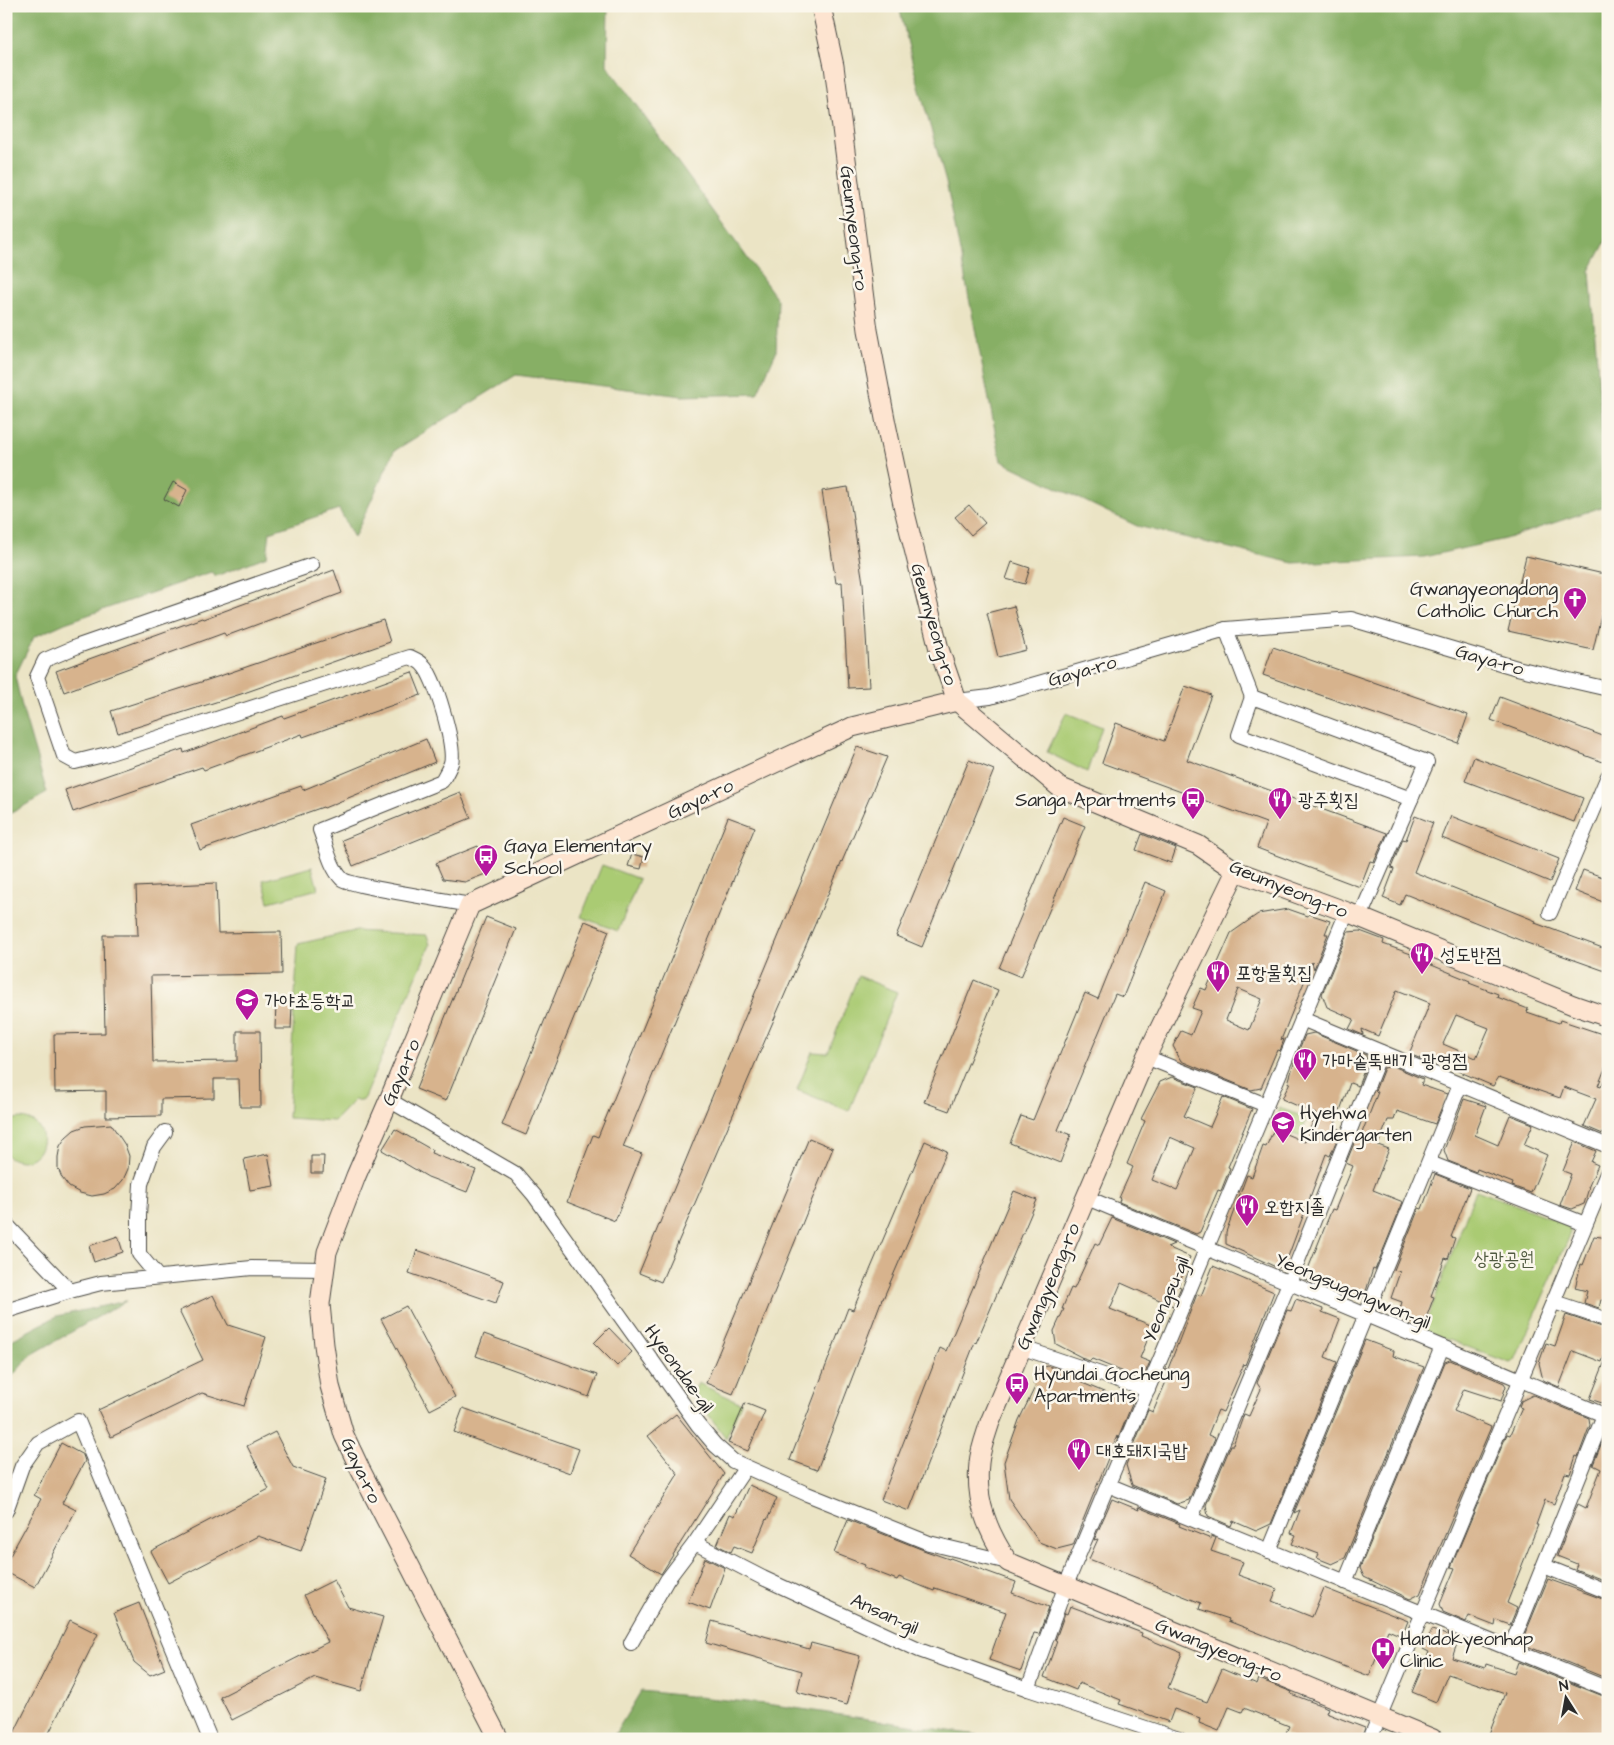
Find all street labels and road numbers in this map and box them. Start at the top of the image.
street label: Geumyeong-ro [831,164,875,293]
street label: Geumyeong-ro [902,560,964,689]
street label: Gaya-ro [1452,638,1527,684]
street label: Gaya-ro [1045,649,1120,695]
street label: Gaya-ro [663,772,739,827]
street label: Geumyeong-ro [1225,853,1352,926]
street label: Gaya-ro [375,1035,429,1110]
street label: Gwangyeong-ro [1010,1219,1088,1355]
street label: Yeongsugongwon-gil [1270,1246,1434,1337]
street label: Yeongsu-gil [1136,1252,1198,1347]
street label: Hyeondae-gil [637,1319,720,1419]
street label: Gaya-ro [333,1433,388,1509]
street label: Ansan-gil [846,1587,923,1643]
street label: Gwangyeong-ro [1150,1612,1286,1690]

